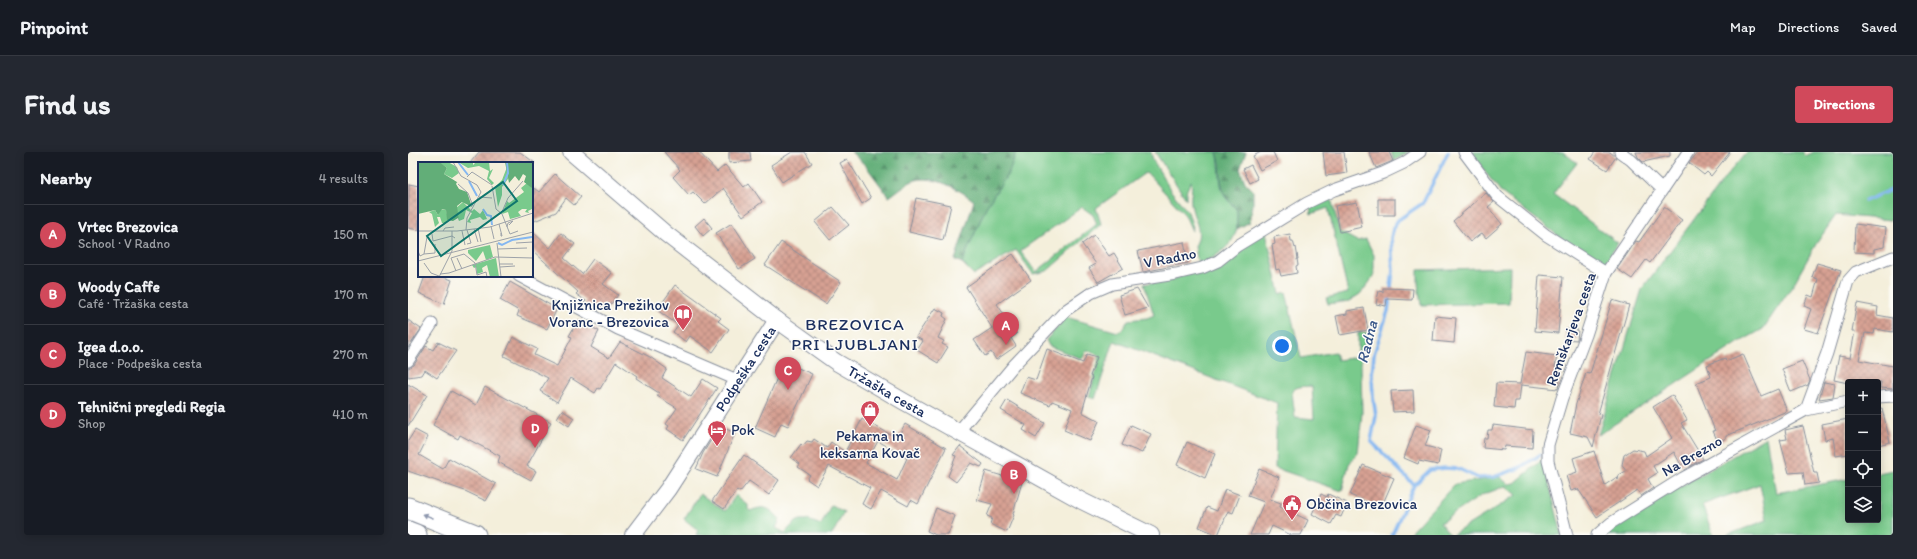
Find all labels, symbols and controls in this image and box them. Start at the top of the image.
text: Pinpoint [20,16,88,39]
text: Map [1730,19,1756,36]
text: Directions [1778,19,1839,36]
text: Saved [1861,19,1897,36]
button: Directions [1795,86,1893,123]
text: Find us [24,87,111,121]
inset map [418,162,533,277]
text: Nearby [40,168,92,188]
text: 4 results [319,171,368,186]
text: Vrtec Brezovica [78,218,178,236]
text: A [49,227,57,242]
text: 150 m [333,227,368,242]
text: School · V Radno [78,236,170,251]
street label: V Radno [1142,244,1198,272]
street label: Remškarjeva cesta [1542,269,1600,388]
text: Woody Caffe [78,278,160,296]
text: B [49,287,57,302]
text: 170 m [334,287,368,302]
text: Café · Tržaška cesta [78,296,189,311]
place label: Knjižnica Prežihov Voranc - Brezovica [549,296,669,331]
library icon: Knjižnica Prežihov Voranc - Brezovica [672,303,694,331]
pin: A [993,312,1019,345]
district label: BREZOVICA PRI LJUBLJANI [791,314,919,354]
water label: Radna [1353,318,1382,365]
street label: Podpeška cesta [711,322,780,415]
your location [1272,336,1292,356]
text: Igea d.o.o. [78,338,144,356]
text: C [49,347,57,362]
text: 270 m [333,347,368,362]
text: Place · Podpeška cesta [78,356,202,371]
pin: C [775,357,801,390]
street label: Tržaška cesta [844,362,929,421]
map controls [1845,379,1881,523]
button: + [1845,379,1881,415]
text: Tehnični pregledi Regia [78,398,225,416]
shop icon: Pekarna in keksarna Kovač [859,399,881,427]
text: D [49,407,57,422]
text: 410 m [332,407,368,422]
pin: D [522,415,548,448]
button: − [1845,415,1881,451]
text: Shop [78,416,105,431]
hotel icon: Pok [706,419,728,447]
place label: Pok [731,421,755,439]
place label: Pekarna in keksarna Kovač [820,427,920,462]
street label: Na Brezno [1659,431,1725,481]
button: locate [1845,451,1881,487]
pin: B [1001,461,1027,494]
button: layers [1845,487,1881,523]
public building icon: Občina Brezovica [1281,493,1303,521]
place label: Občina Brezovica [1306,495,1418,513]
one-way arrow [423,513,434,519]

